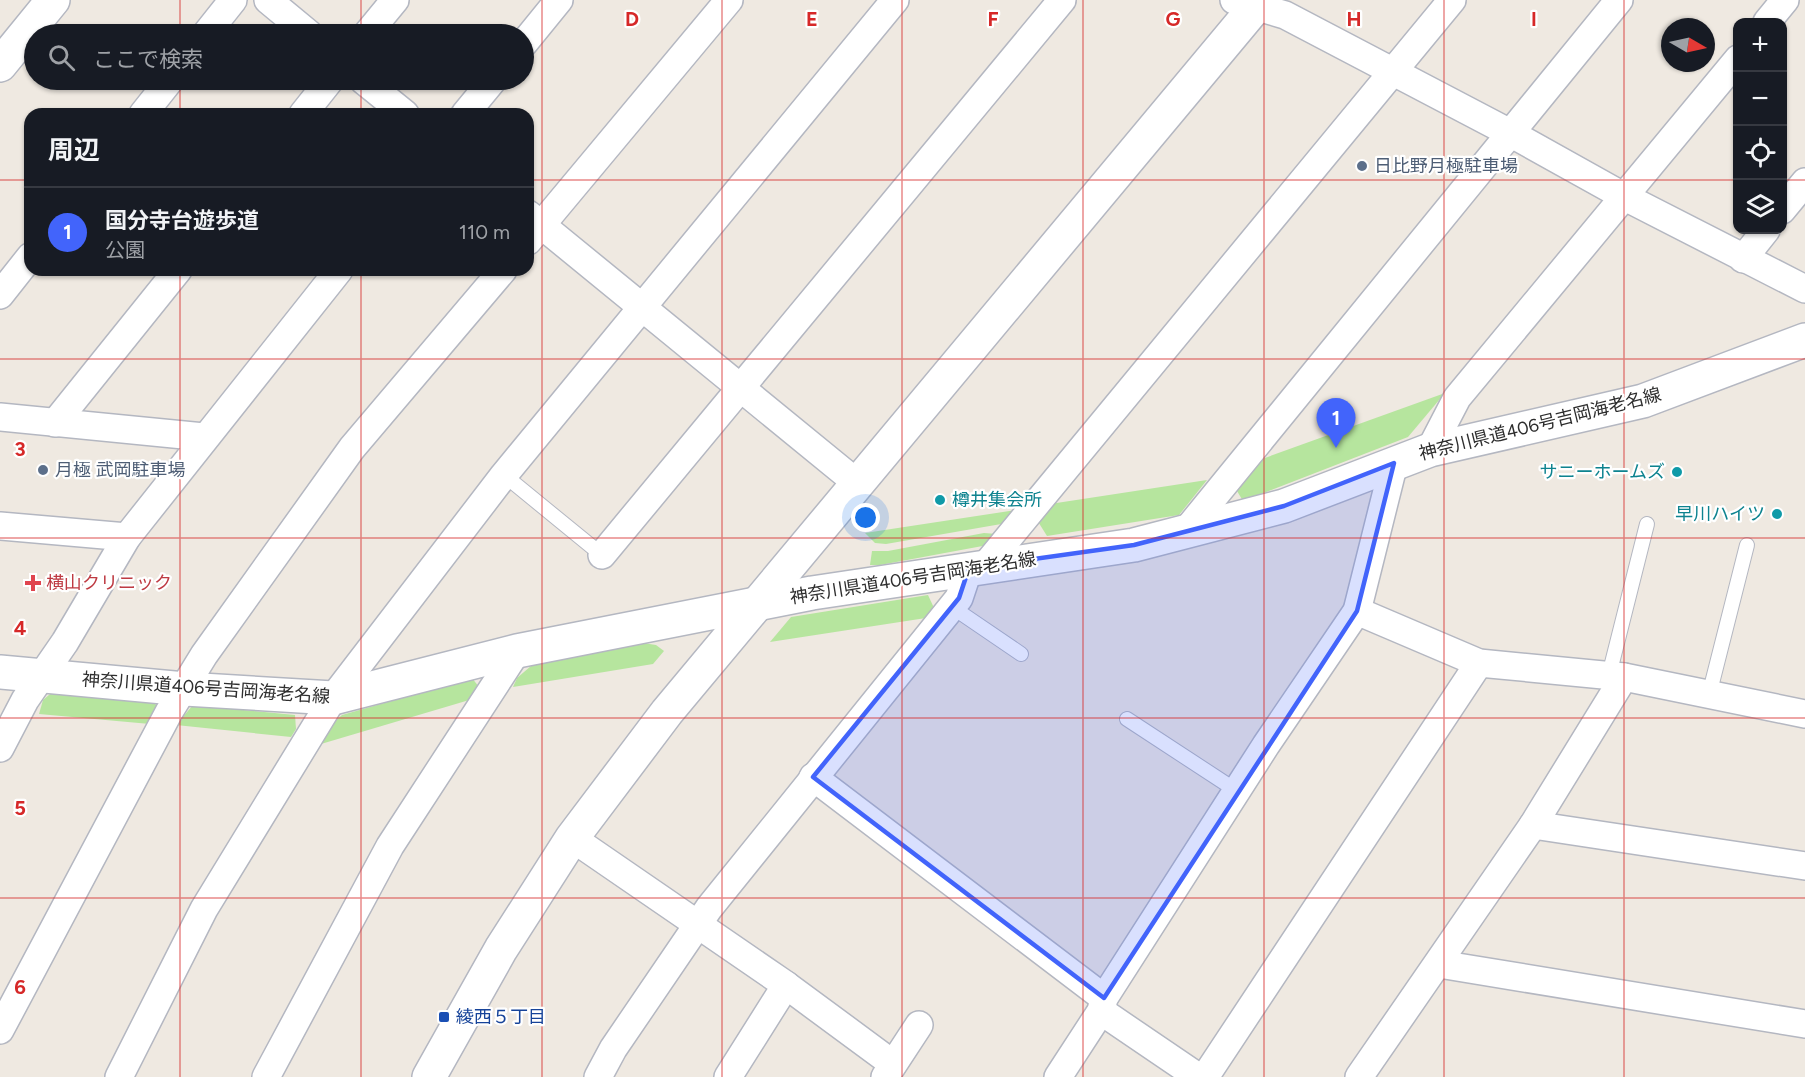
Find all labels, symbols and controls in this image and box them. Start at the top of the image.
text: D [625,7,639,31]
text: E [806,7,818,31]
text: F [987,7,999,31]
text: G [1166,7,1181,31]
text: H [1347,7,1362,31]
text: I [1531,7,1537,31]
north arrow [1661,18,1715,72]
map controls [1733,18,1787,234]
button: + [1733,18,1787,72]
search box [24,24,534,90]
icon: search [45,41,78,74]
text: ここで検索 [93,46,203,73]
button: − [1733,72,1787,126]
button: locate [1733,126,1787,180]
text: 周辺 [48,134,100,166]
place label: 日比野月極駐車場 [1374,155,1518,177]
marker: 日比野月極駐車場 [1355,159,1369,173]
button: layers [1733,180,1787,234]
text: 国分寺台遊歩道 [105,207,259,234]
text: 1 [63,220,72,244]
text: 110 m [459,220,510,244]
text: 公園 [105,238,145,262]
street label: 神奈川県道406号吉岡海老名線 [1417,383,1663,465]
pin: 1 [1316,398,1356,448]
text: 3 [14,437,26,461]
place label: 月極 武岡駐車場 [55,459,185,481]
place label: サニーホームズ [1540,461,1665,483]
marker: 月極 武岡駐車場 [36,463,50,477]
marker: サニーホームズ [1670,465,1684,479]
place label: 樽井集会所 [952,489,1042,511]
marker: 樽井集会所 [933,493,947,507]
your location [851,503,880,532]
place label: 早川ハイツ [1675,503,1765,525]
marker: 早川ハイツ [1770,507,1784,521]
street label: 神奈川県道406号吉岡海老名線 [788,548,1038,608]
place label: 横山クリニック [46,572,172,594]
marker: 横山クリニック [24,574,42,592]
text: 4 [14,616,27,640]
street label: 神奈川県道406号吉岡海老名線 [81,668,331,708]
text: 5 [14,796,26,820]
text: 6 [14,975,26,999]
place label: 綾西５丁目 [456,1006,546,1028]
marker: 綾西５丁目 [437,1010,451,1024]

